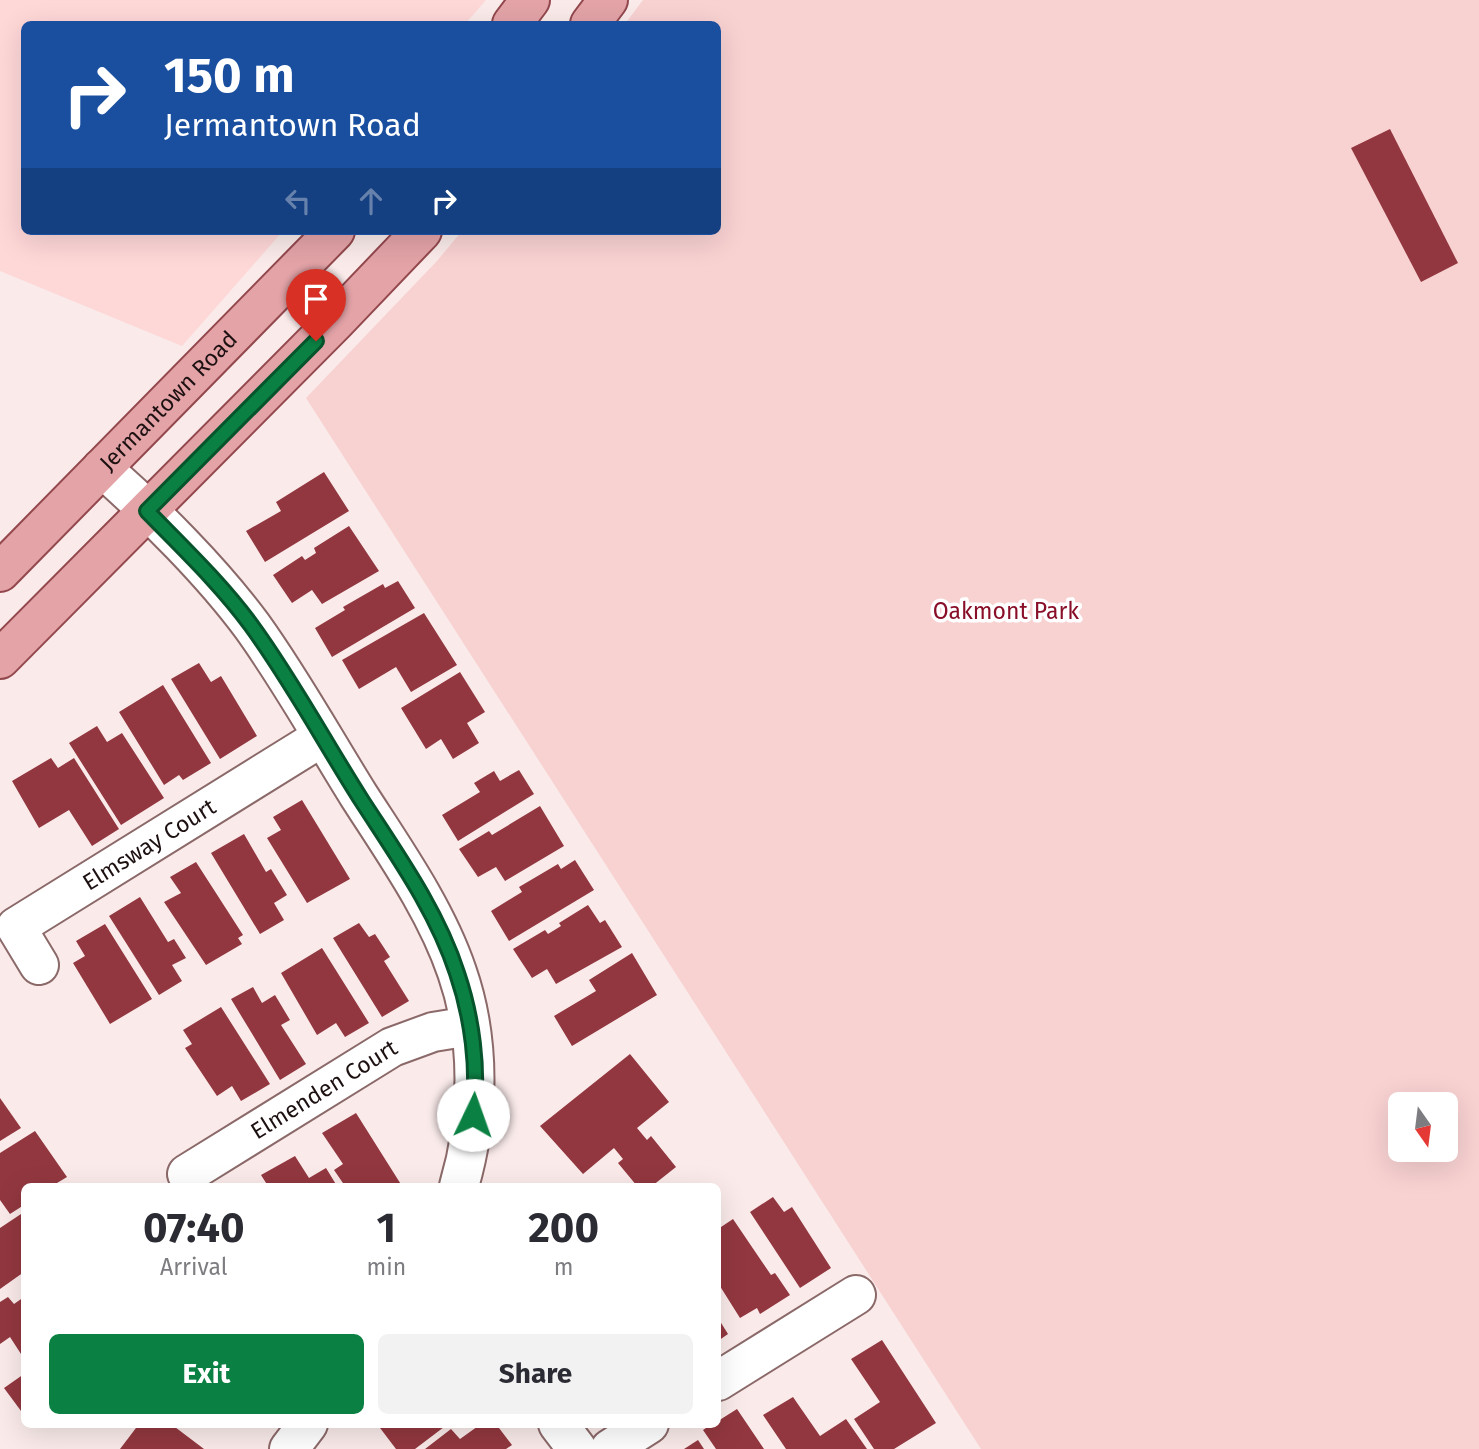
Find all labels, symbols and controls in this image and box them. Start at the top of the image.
text: 150 m [164,46,295,105]
icon: right [49,49,140,140]
text: Jermantown Road [164,106,421,144]
icon: left [279,182,317,220]
icon: ahead [352,182,390,220]
icon: right [425,182,463,220]
pin [286,269,346,341]
icon: arrive [297,280,335,318]
street label: Jermantown Road [93,325,243,476]
park label: Oakmont Park [933,597,1079,625]
street label: Elmsway Court [77,792,221,896]
street label: Elmenden Court [246,1033,403,1145]
position arrow [436,1078,510,1152]
north arrow [1388,1092,1458,1162]
map controls [1388,1092,1458,1162]
text: 07:40 [143,1203,245,1253]
text: 1 [377,1203,396,1253]
text: 200 [528,1203,599,1253]
text: Arrival [160,1253,227,1281]
text: min [367,1253,406,1281]
text: m [554,1253,573,1281]
button: Exit [49,1334,364,1414]
button: Share [378,1334,693,1414]

